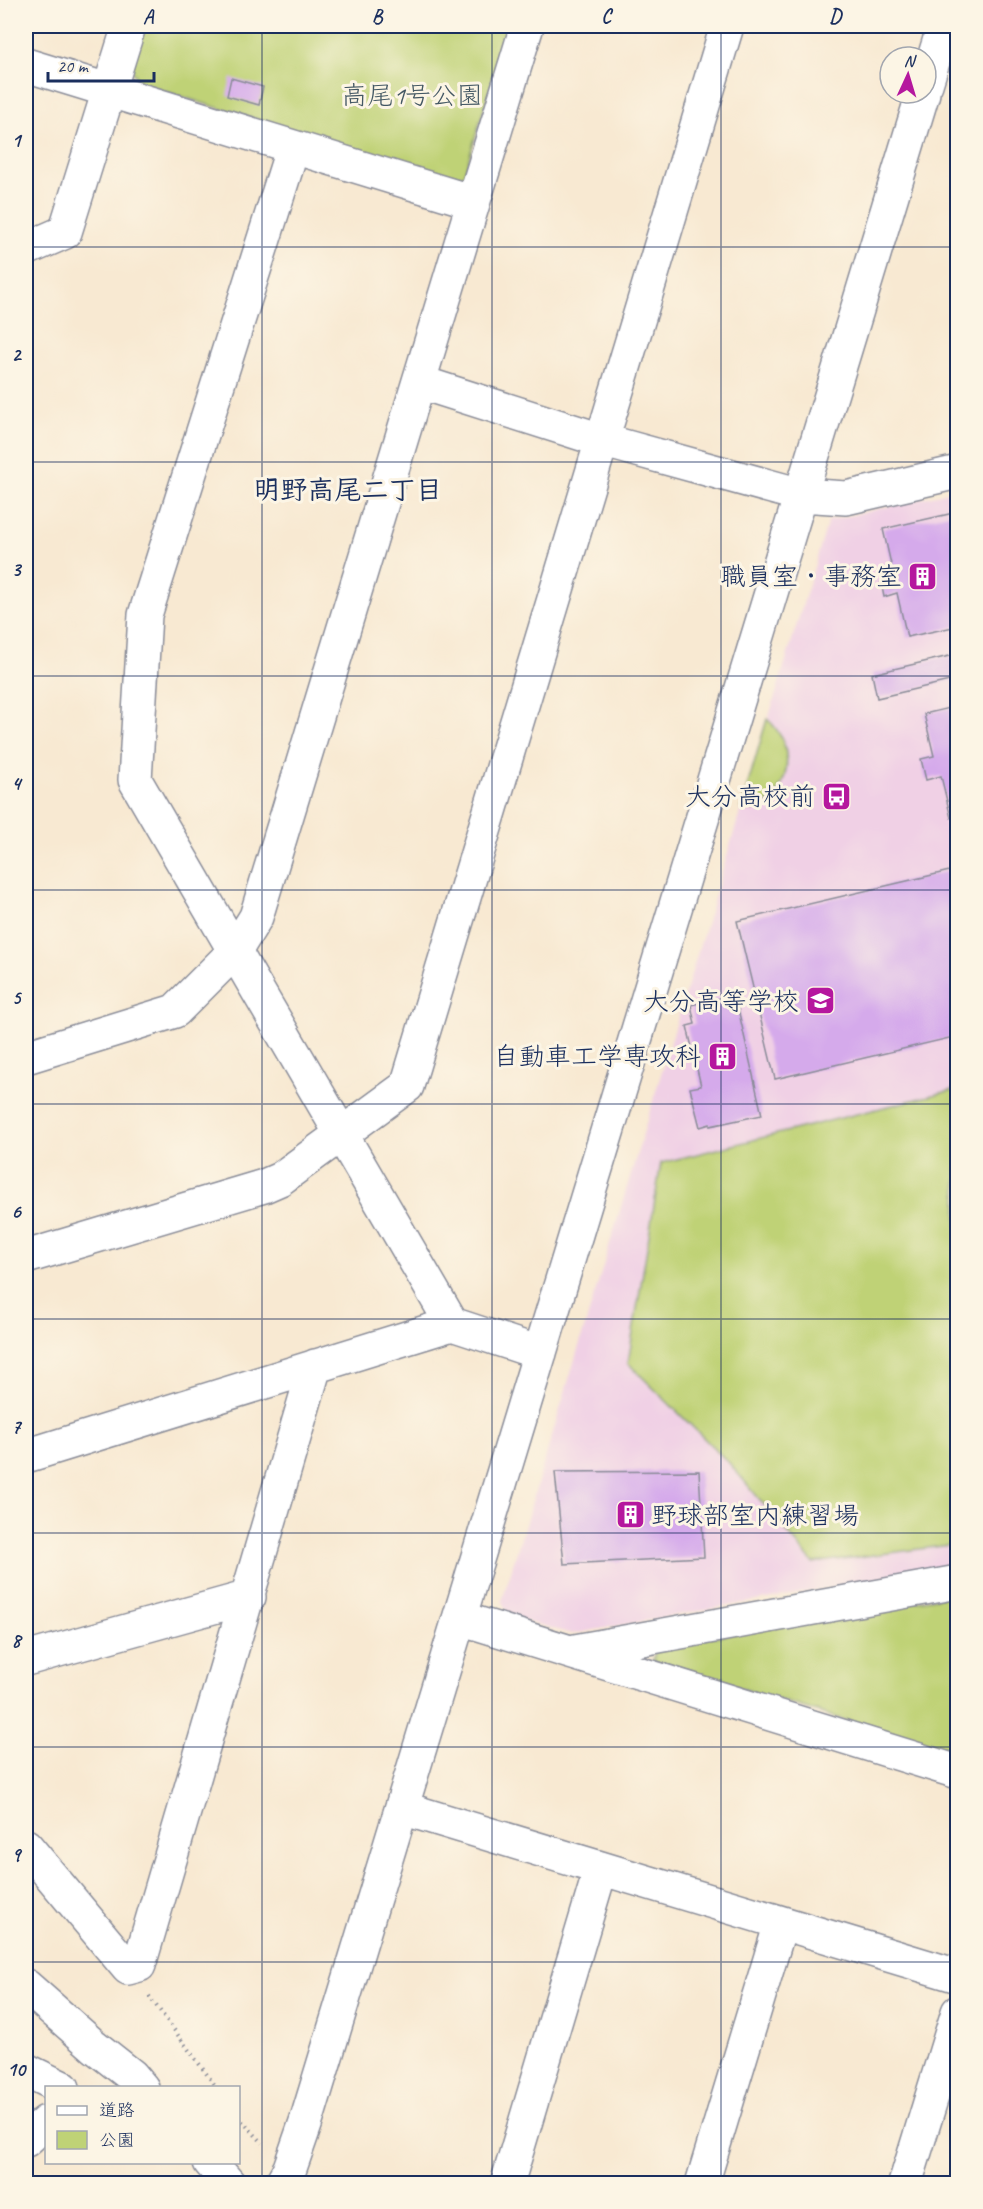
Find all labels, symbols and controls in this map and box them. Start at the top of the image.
text: A [143,4,155,29]
text: B [372,4,384,29]
text: C [601,4,613,29]
text: D [829,4,843,29]
scale bar [48,45,154,83]
north arrow [878,45,938,105]
text: N [903,51,918,72]
text: 20 m [57,55,90,77]
park label: 高尾1号公園 [341,79,483,112]
text: 1 [12,128,23,153]
text: 2 [12,342,23,367]
district label: 明野高尾二丁目 [254,473,443,507]
text: 3 [12,557,23,582]
place label: 職員室・事務室 [720,560,902,593]
building icon: 職員室・事務室 [907,560,939,592]
text: 4 [12,771,24,796]
place label: 大分高校前 [685,780,815,813]
bus stop icon: 大分高校前 [820,780,852,812]
text: 5 [12,985,23,1010]
place label: 大分高等学校 [643,985,799,1018]
school or university icon: 大分高等学校 [804,985,836,1017]
place label: 自動車工学専攻科 [493,1040,701,1073]
building icon: 自動車工学専攻科 [706,1040,738,1072]
text: 6 [11,1199,22,1224]
text: 7 [12,1414,23,1439]
building icon: 野球部室内練習場 [614,1499,646,1531]
place label: 野球部室内練習場 [651,1499,859,1532]
text: 8 [12,1628,24,1653]
text: 9 [12,1842,23,1867]
text: 10 [7,2057,27,2082]
legend [45,2086,240,2164]
text: 道路 [99,2099,135,2121]
text: 公園 [99,2129,135,2151]

